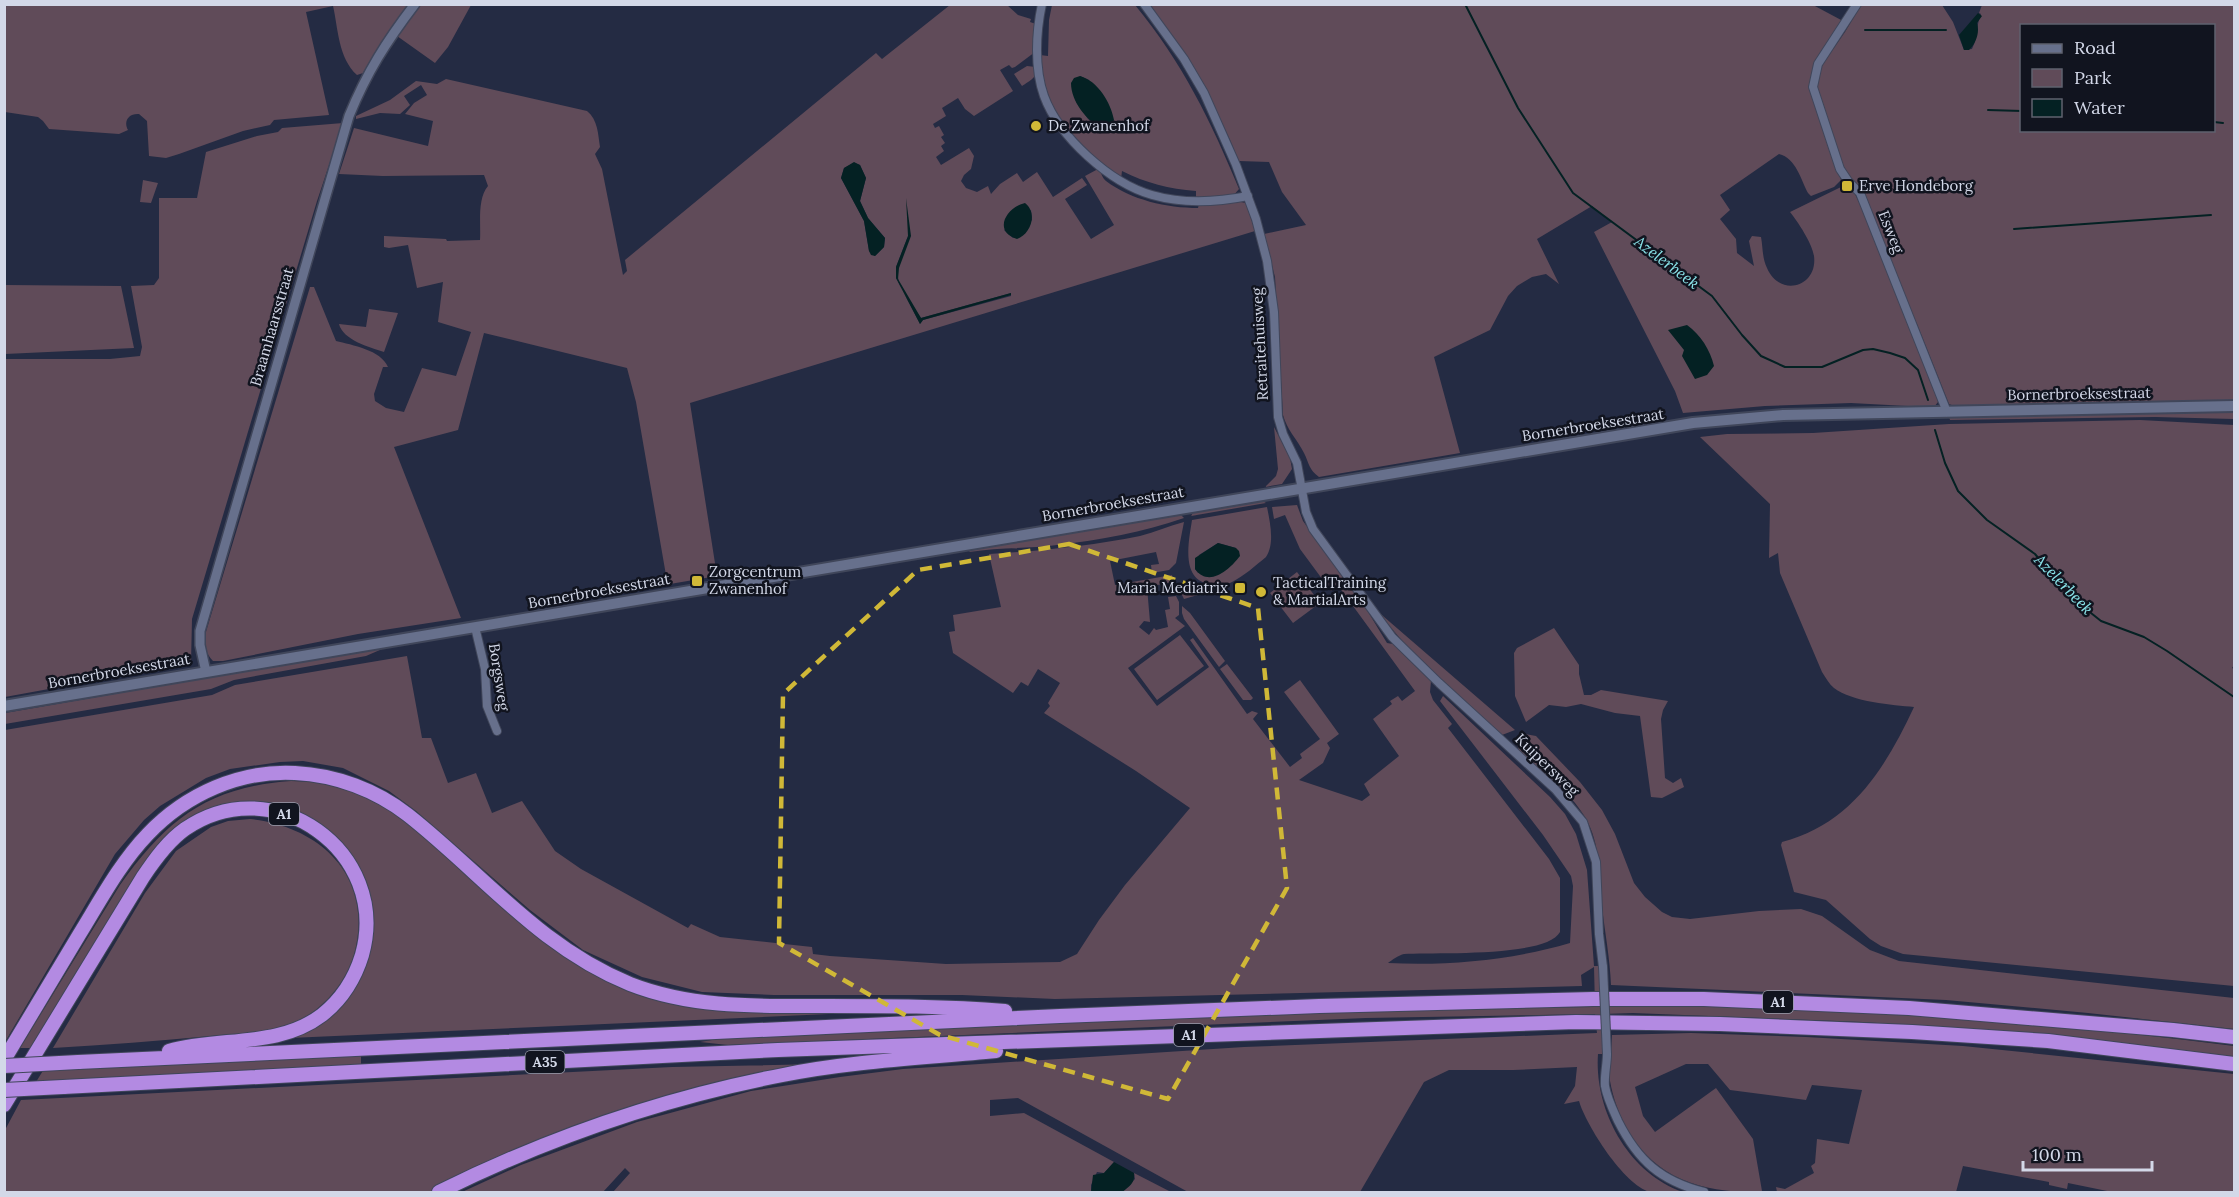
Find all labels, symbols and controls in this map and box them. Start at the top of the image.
legend [2020,24,2215,132]
text: Road [2074,36,2116,59]
text: Park [2074,66,2112,89]
text: Water [2074,96,2125,119]
place label: De Zwanenhof [1048,116,1150,135]
marker: De Zwanenhof [1029,119,1043,133]
place label: Erve Hondeborg [1859,176,1974,195]
marker: Erve Hondeborg [1840,179,1854,193]
street label: Esweg [1874,208,1909,257]
water label: Azelerbeek [1630,230,1704,293]
street label: Braamhaarsstraat [245,265,298,388]
street label: Retraitehuisweg [1247,286,1272,401]
street label: Bornerbroeksestraat [2007,383,2151,404]
street label: Bornerbroeksestraat [1520,404,1666,445]
street label: Bornerbroeksestraat [1040,482,1186,525]
water label: Azelerbeek [2030,549,2098,618]
place label: Zorgcentrum Zwanenhof [709,562,801,598]
street label: Bornerbroeksestraat [526,569,672,612]
place label: TacticalTraining & MartialArts [1273,573,1387,609]
marker: Zorgcentrum Zwanenhof [690,574,704,588]
place label: Maria Mediatrix [1117,578,1228,597]
marker: Maria Mediatrix [1233,581,1247,595]
marker: TacticalTraining & MartialArts [1254,585,1268,599]
street label: Borgsweg [485,642,514,713]
street label: Bornerbroeksestraat [46,649,192,692]
street label: Kuipersweg [1511,729,1584,800]
road number: A1 [269,803,299,825]
road number: A1 [1763,991,1793,1013]
road number: A1 [1174,1024,1204,1046]
road number: A35 [526,1051,564,1073]
scale bar [2023,1134,2152,1172]
text: 100 m [2032,1143,2082,1166]

